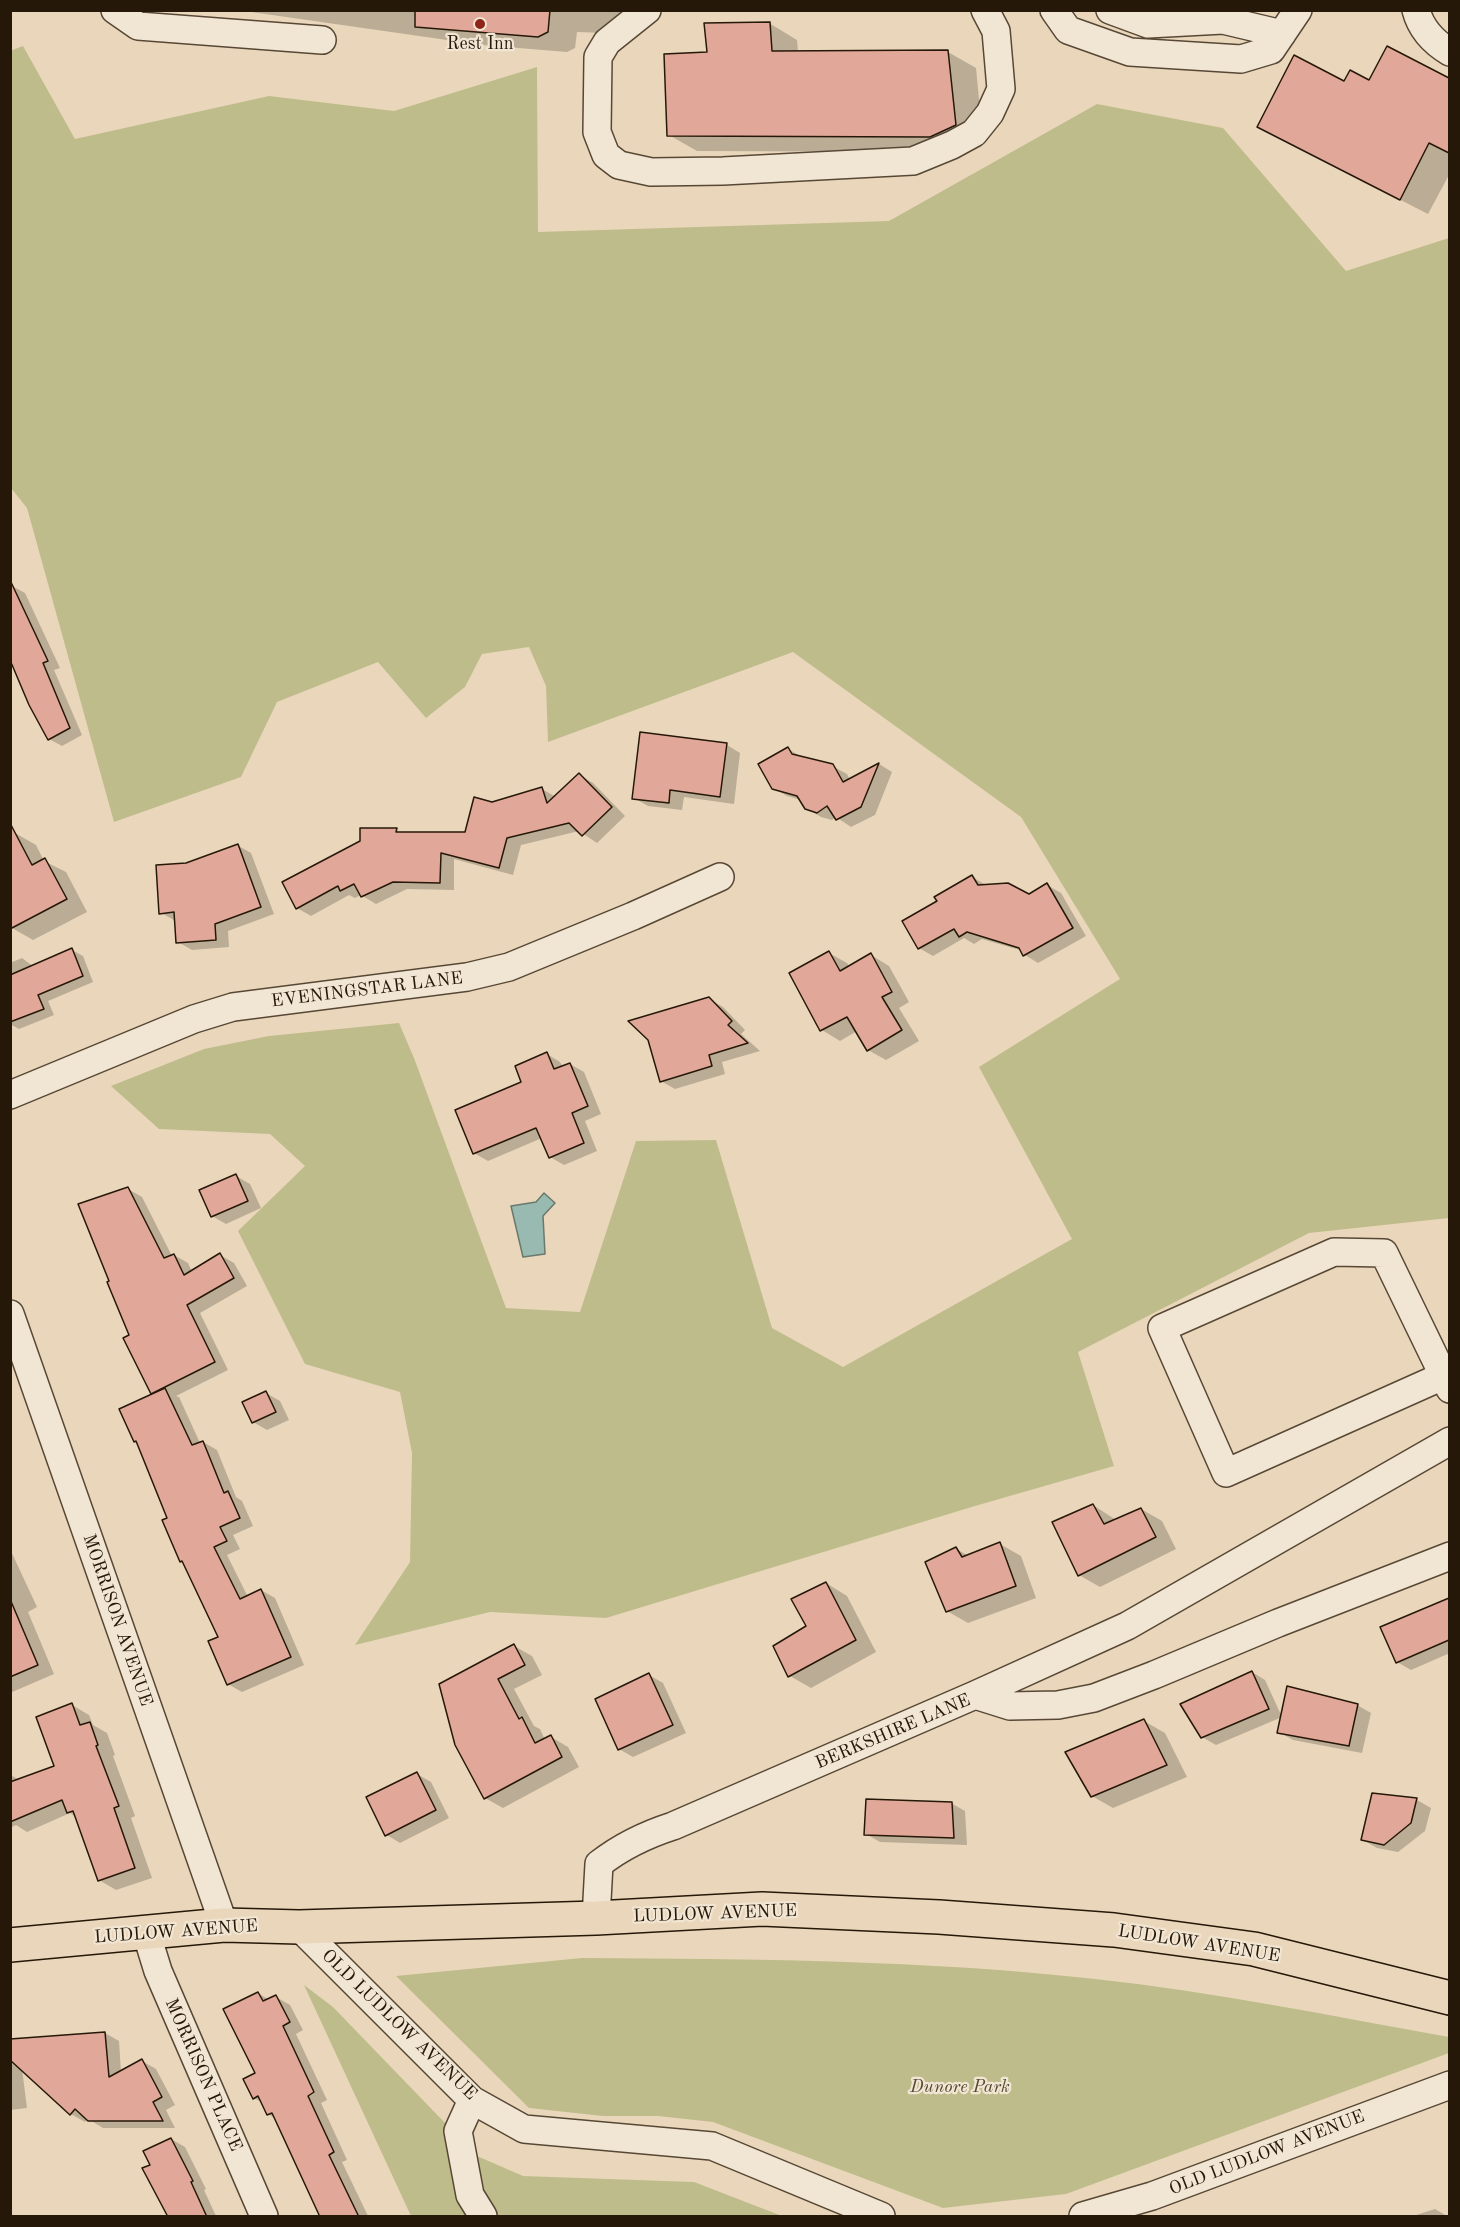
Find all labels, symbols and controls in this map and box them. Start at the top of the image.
marker: Rest Inn [473,17,487,31]
place label: Rest Inn [447,33,513,55]
street label: EVENINGSTAR LANE [270,968,464,1012]
street label: MORRISON AVENUE [77,1531,157,1709]
street label: BERKSHIRE LANE [812,1690,974,1774]
street label: LUDLOW AVENUE [633,1900,797,1928]
street label: LUDLOW AVENUE [93,1916,259,1948]
street label: LUDLOW AVENUE [1116,1921,1282,1967]
street label: OLD LUDLOW AVENUE [317,1945,481,2105]
street label: MORRISON PLACE [160,1995,246,2155]
park label: Dunore Park [910,2076,1010,2098]
street label: OLD LUDLOW AVENUE [1166,2106,1368,2200]

